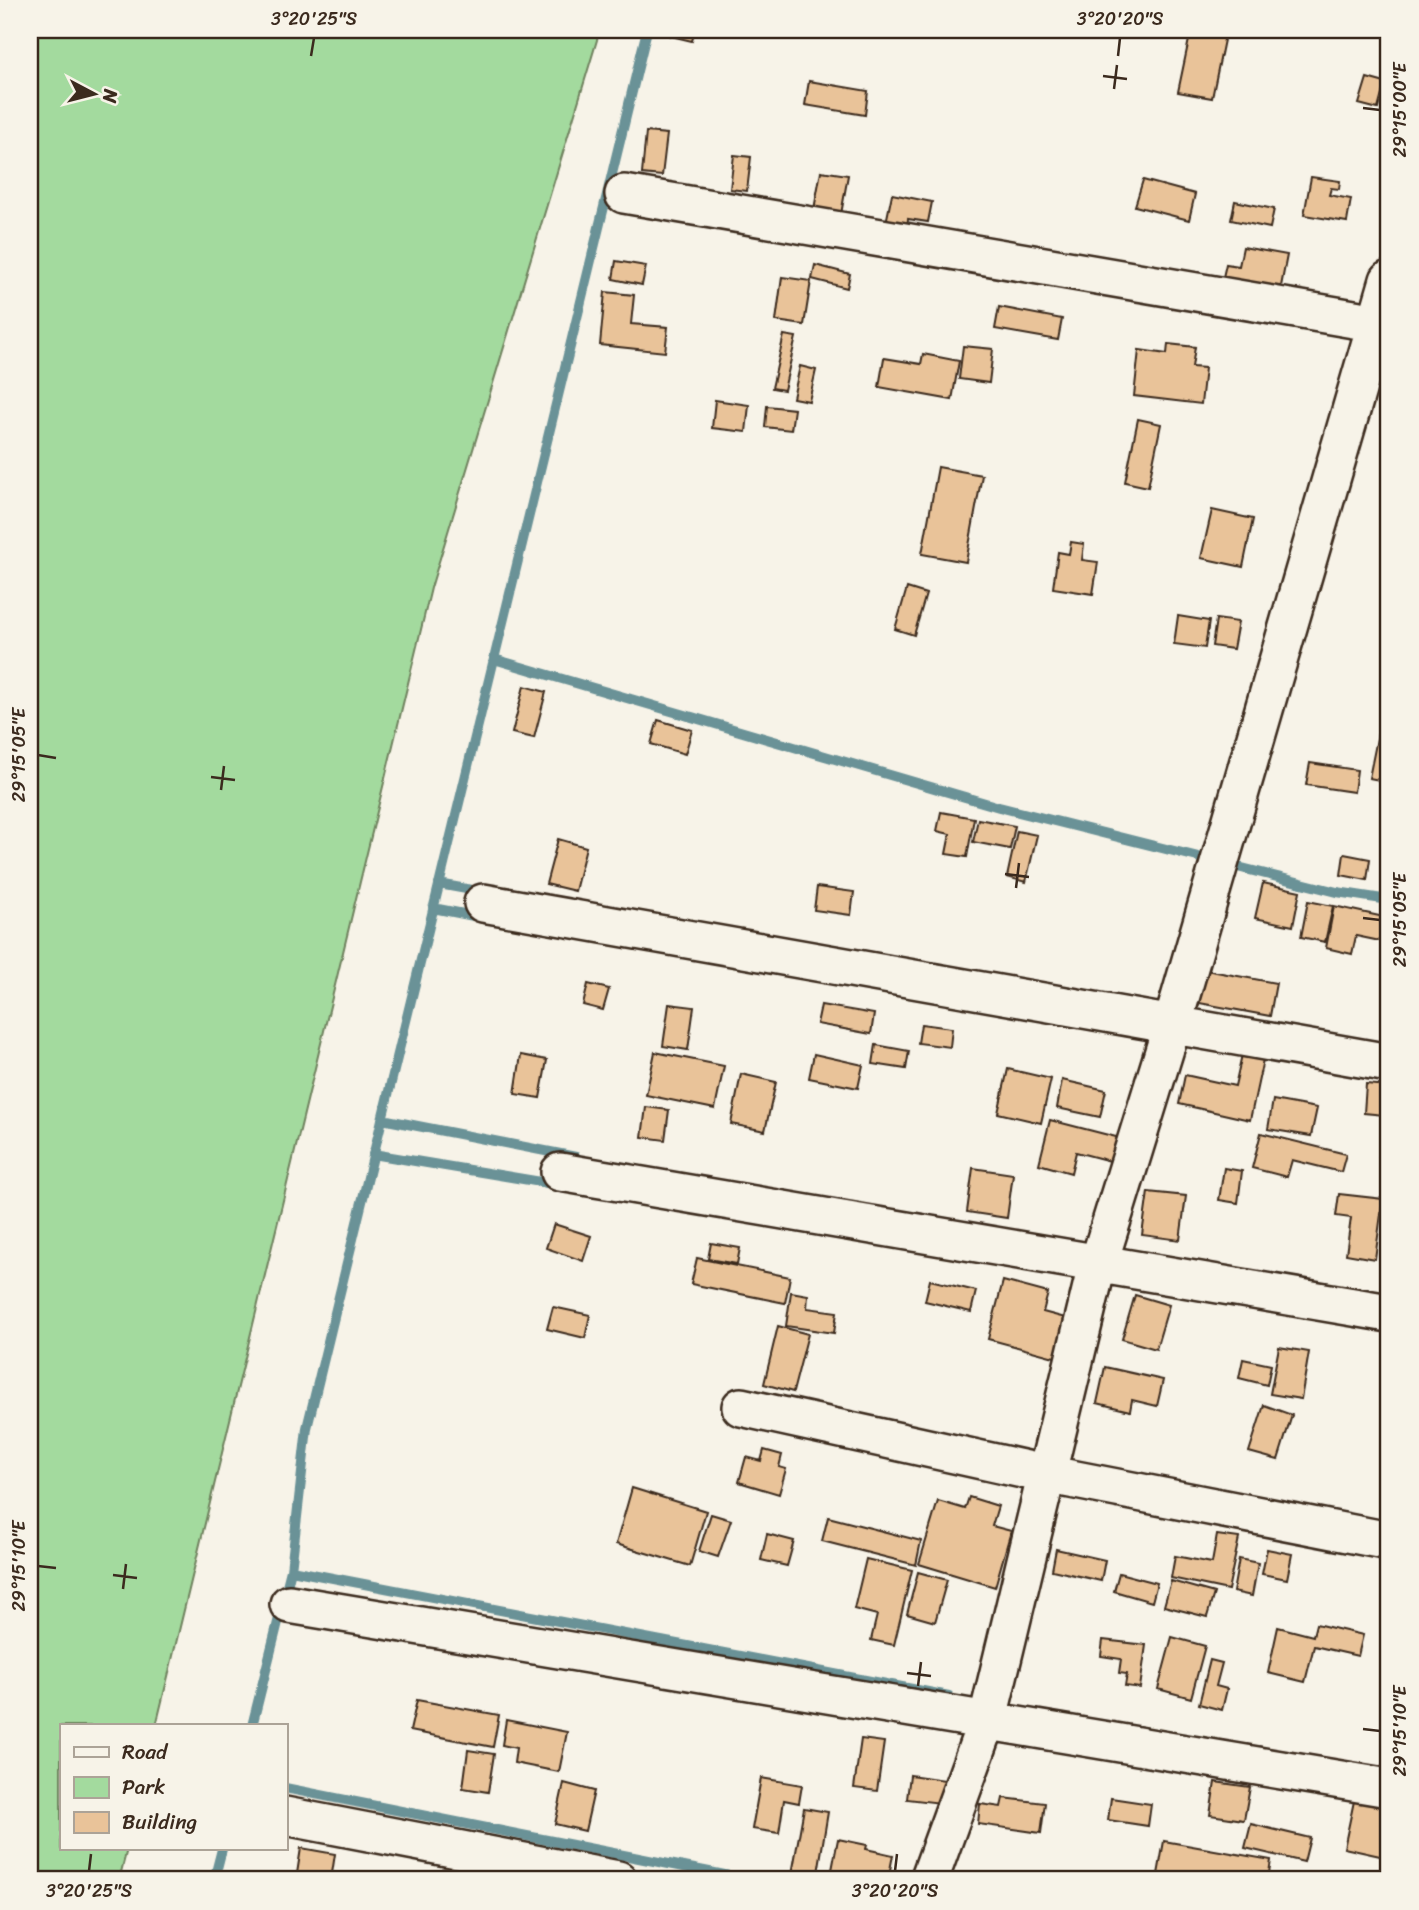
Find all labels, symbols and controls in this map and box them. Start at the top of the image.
text: 3°20'25"S [271,3,357,35]
text: 3°20'20"S [1077,3,1163,35]
north arrow [60,60,130,130]
text: 29°15'00"E [1384,62,1416,157]
text: N [93,86,128,105]
text: 29°15'05"E [3,707,35,802]
text: 29°15'05"E [1384,872,1416,967]
text: 29°15'10"E [3,1519,35,1612]
text: 29°15'10"E [1384,1684,1416,1777]
legend [60,1724,287,1850]
text: Road [122,1733,169,1771]
text: Park [122,1768,165,1806]
text: Building [122,1803,198,1841]
text: 3°20'25"S [46,1875,132,1907]
text: 3°20'20"S [852,1875,938,1907]

